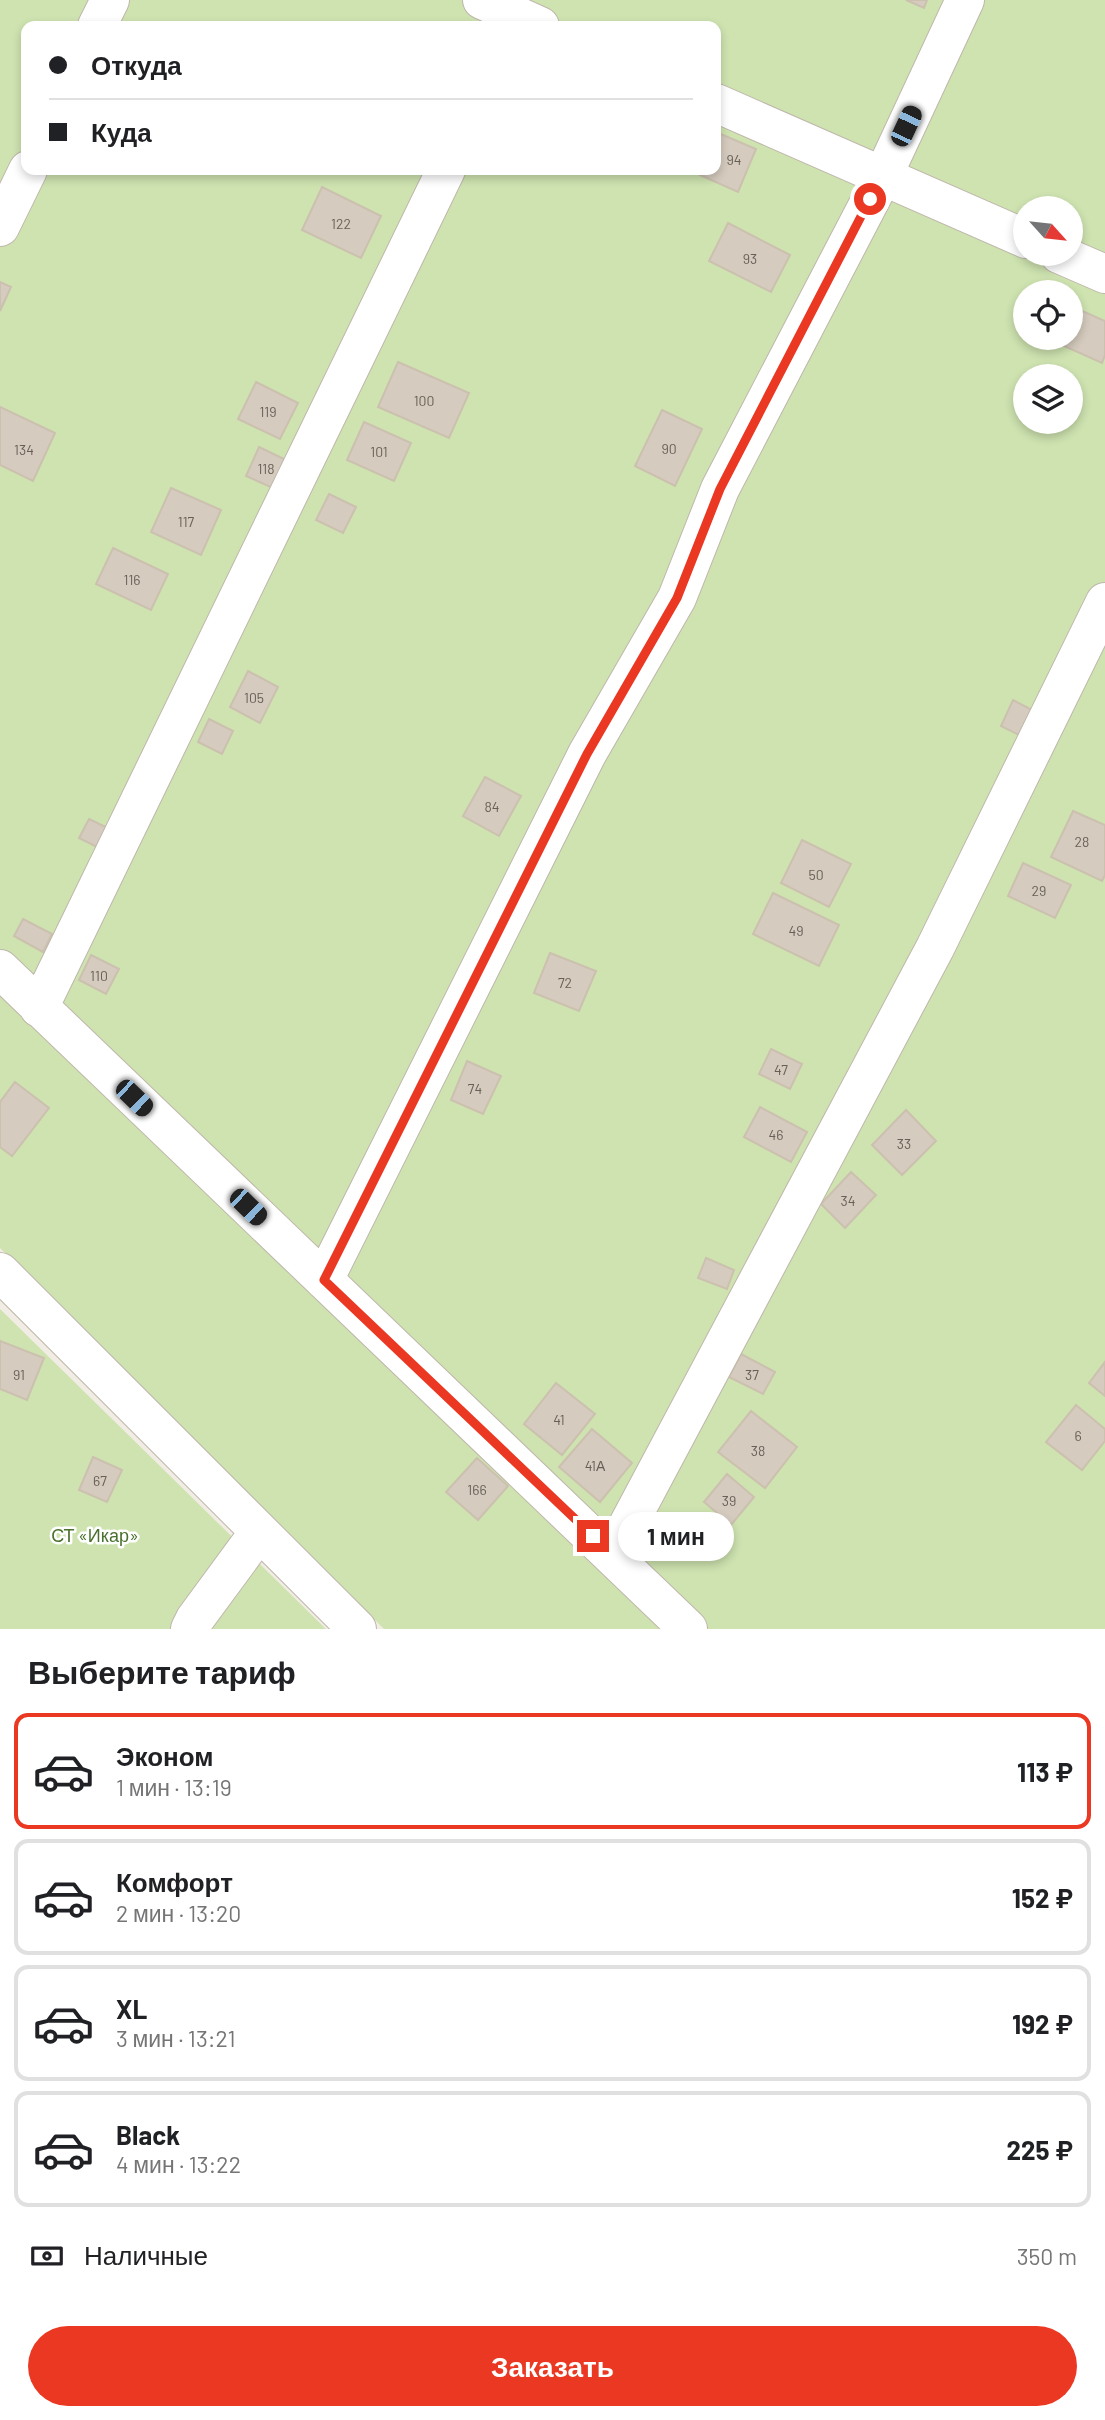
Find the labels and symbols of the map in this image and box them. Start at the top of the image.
car [888,103,925,149]
house number: 94 [726,151,742,168]
route start [854,183,886,215]
north arrow [1013,196,1083,266]
house number: 122 [331,215,351,232]
house number: 93 [743,250,757,267]
house number: 100 [414,392,434,409]
house number: 119 [259,403,277,420]
house number: 90 [661,440,677,457]
house number: 134 [14,441,34,458]
house number: 101 [370,443,388,460]
house number: 118 [257,460,275,477]
house number: 117 [178,513,195,530]
house number: 116 [123,571,141,588]
house number: 105 [244,689,264,706]
house number: 84 [484,798,500,815]
house number: 28 [1075,833,1089,850]
house number: 50 [808,866,824,883]
house number: 29 [1032,882,1046,899]
house number: 49 [788,922,804,939]
house number: 110 [90,967,108,984]
house number: 72 [558,974,572,991]
house number: 47 [774,1061,788,1078]
car [112,1076,157,1120]
house number: 74 [468,1080,482,1097]
house number: 46 [769,1126,783,1143]
house number: 33 [897,1135,911,1152]
car [226,1185,271,1229]
house number: 34 [841,1192,855,1209]
house number: 91 [13,1366,25,1383]
house number: 37 [745,1366,759,1383]
house number: 41 [553,1411,565,1428]
house number: 6 [1074,1427,1082,1444]
house number: 38 [751,1442,765,1459]
house number: 41А [585,1457,606,1474]
house number: 67 [93,1472,107,1489]
house number: 166 [467,1481,487,1498]
house number: 39 [722,1492,736,1509]
callout: 1 мин [618,1512,733,1560]
route end [577,1520,609,1552]
park label: СТ «Икар» [51,1524,139,1546]

